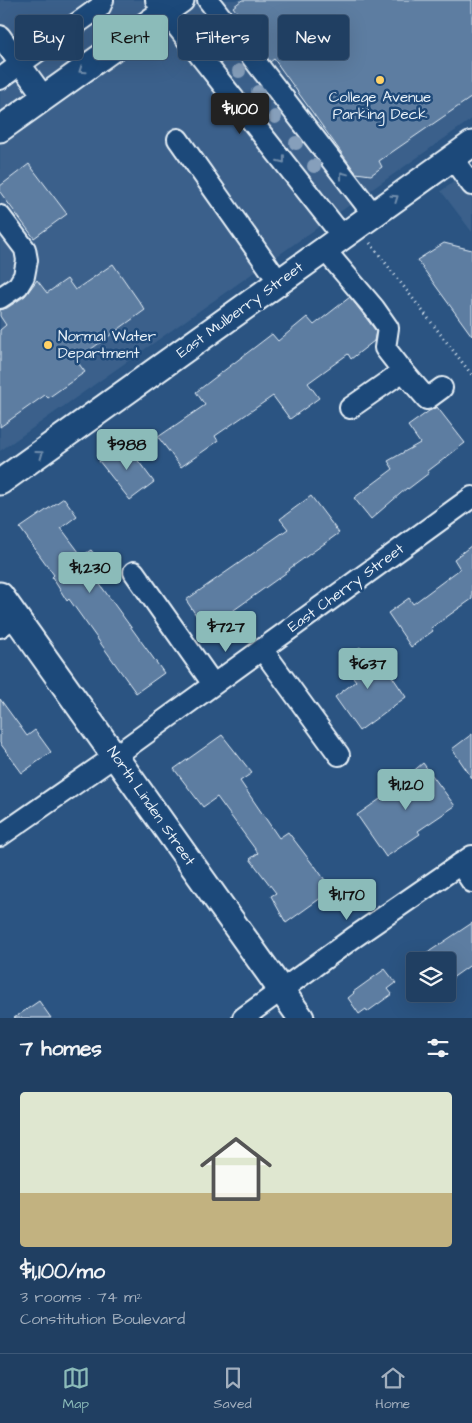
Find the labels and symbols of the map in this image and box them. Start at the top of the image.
one-way arrow [79,64,88,73]
marker: College Avenue Parking Deck [374,74,386,86]
place label: College Avenue Parking Deck [329,87,431,126]
pin: $1,100 [199,92,281,135]
one-way arrow [276,154,284,163]
one-way arrow [341,172,349,181]
one-way arrow [390,195,399,204]
street label: East Mulberry Street [172,257,308,364]
place label: Normal Water Department [58,326,156,364]
marker: Normal Water Department [42,339,54,351]
pin: $988 [97,428,157,471]
one-way arrow [34,451,43,459]
street label: East Cherry Street [283,539,409,638]
pin: $1,230 [49,552,131,594]
pin: $727 [196,610,256,653]
pin: $637 [338,648,398,690]
street label: North Linden Street [102,742,200,870]
pin: $1,120 [365,768,447,811]
pin: $1,170 [306,878,388,921]

